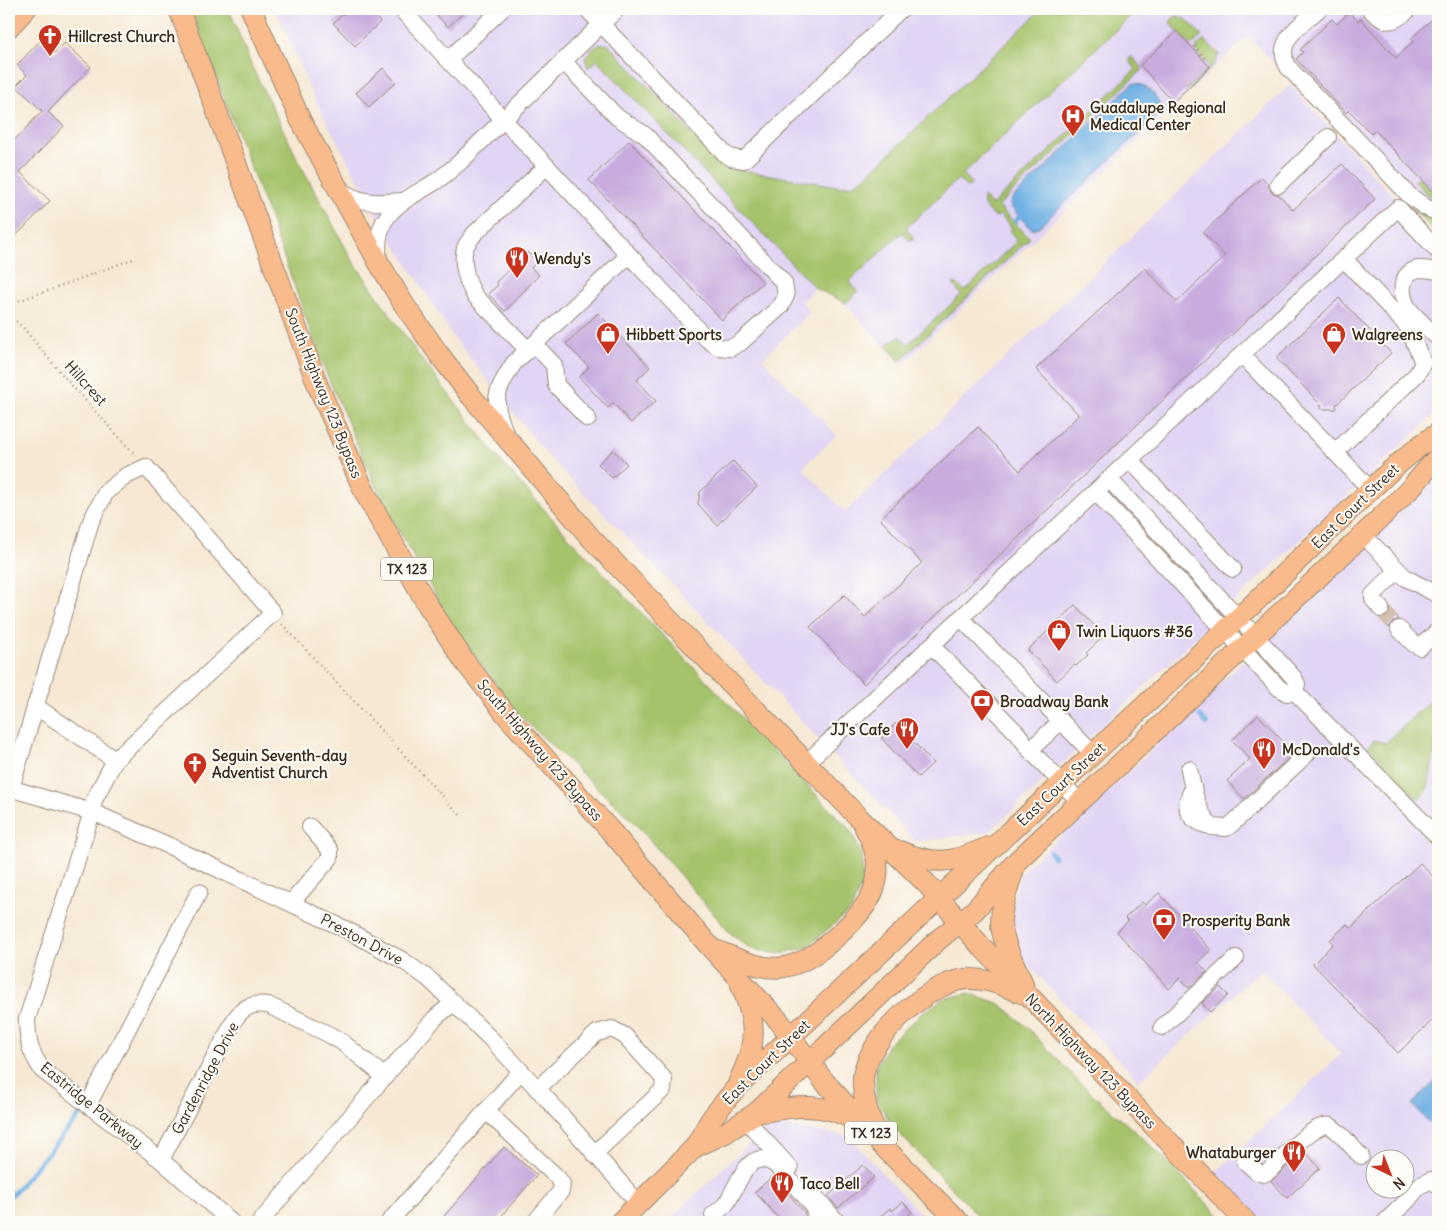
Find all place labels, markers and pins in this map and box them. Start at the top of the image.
church icon: Hillcrest Church [37,23,63,57]
place label: Hillcrest Church [68,27,176,46]
place label: Guadalupe Regional Medical Center [1090,98,1226,134]
hospital icon: Guadalupe Regional Medical Center [1060,103,1086,137]
restaurant icon: Wendy's [504,245,530,279]
place label: Wendy's [534,249,591,269]
shop icon: Hibbett Sports [595,321,621,355]
shop icon: Walgreens [1321,321,1347,355]
place label: Hibbett Sports [626,325,722,345]
place label: Walgreens [1352,325,1423,345]
shop icon: Twin Liquors #36 [1046,618,1072,652]
place label: Twin Liquors #36 [1076,622,1193,642]
bank icon: Broadway Bank [969,688,995,722]
place label: Broadway Bank [1000,692,1109,712]
restaurant icon: JJ's Cafe [894,716,920,750]
place label: JJ's Cafe [830,720,890,739]
restaurant icon: McDonald's [1251,736,1277,770]
place label: McDonald's [1282,740,1360,759]
place label: Seguin Seventh-day Adventist Church [212,746,347,782]
church icon: Seguin Seventh-day Adventist Church [182,751,208,785]
bank icon: Prosperity Bank [1151,907,1177,941]
place label: Prosperity Bank [1182,911,1291,931]
restaurant icon: Whataburger [1281,1139,1307,1173]
place label: Whataburger [1186,1143,1277,1163]
restaurant icon: Taco Bell [769,1170,795,1204]
place label: Taco Bell [800,1174,860,1193]

